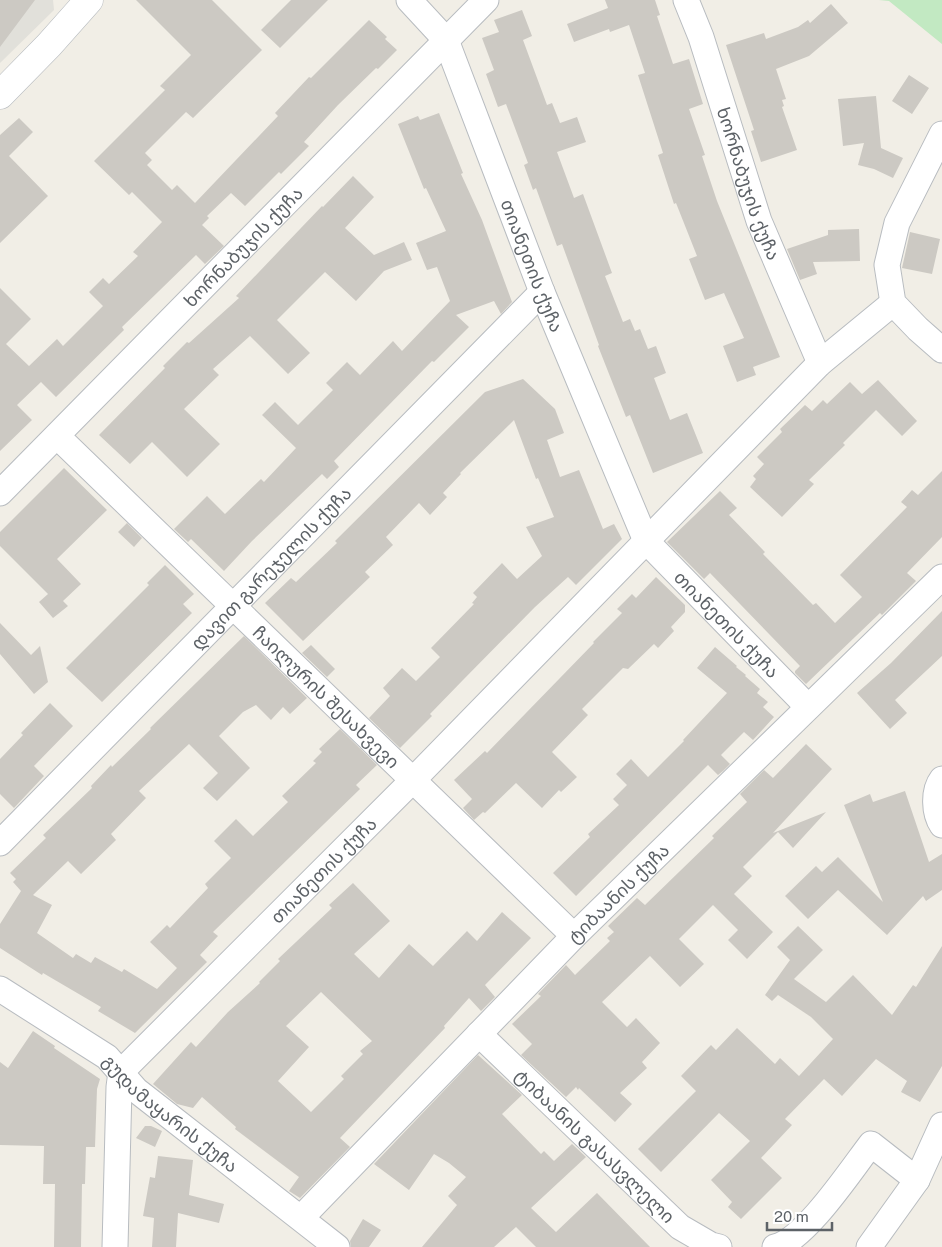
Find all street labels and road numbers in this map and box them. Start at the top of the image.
street label: ხორნაბუჯის ქუჩა [713,104,785,263]
street label: ხორნაბუჯის ქუჩა [179,182,307,311]
street label: თიანეთის ქუჩა [497,196,568,335]
street label: დავით გარეჯელის ქუჩა [186,482,355,654]
street label: თიანეთის ქუჩა [670,566,784,682]
street label: ჩაილურის შესახვევი [249,621,404,772]
street label: თიანეთის ქუჩა [266,813,380,927]
street label: ტიბაანის ქუჩა [563,839,673,948]
street label: გუდამაყარის ქუჩა [98,1050,242,1176]
street label: ტიბაანის გასასვლელი [510,1064,679,1227]

